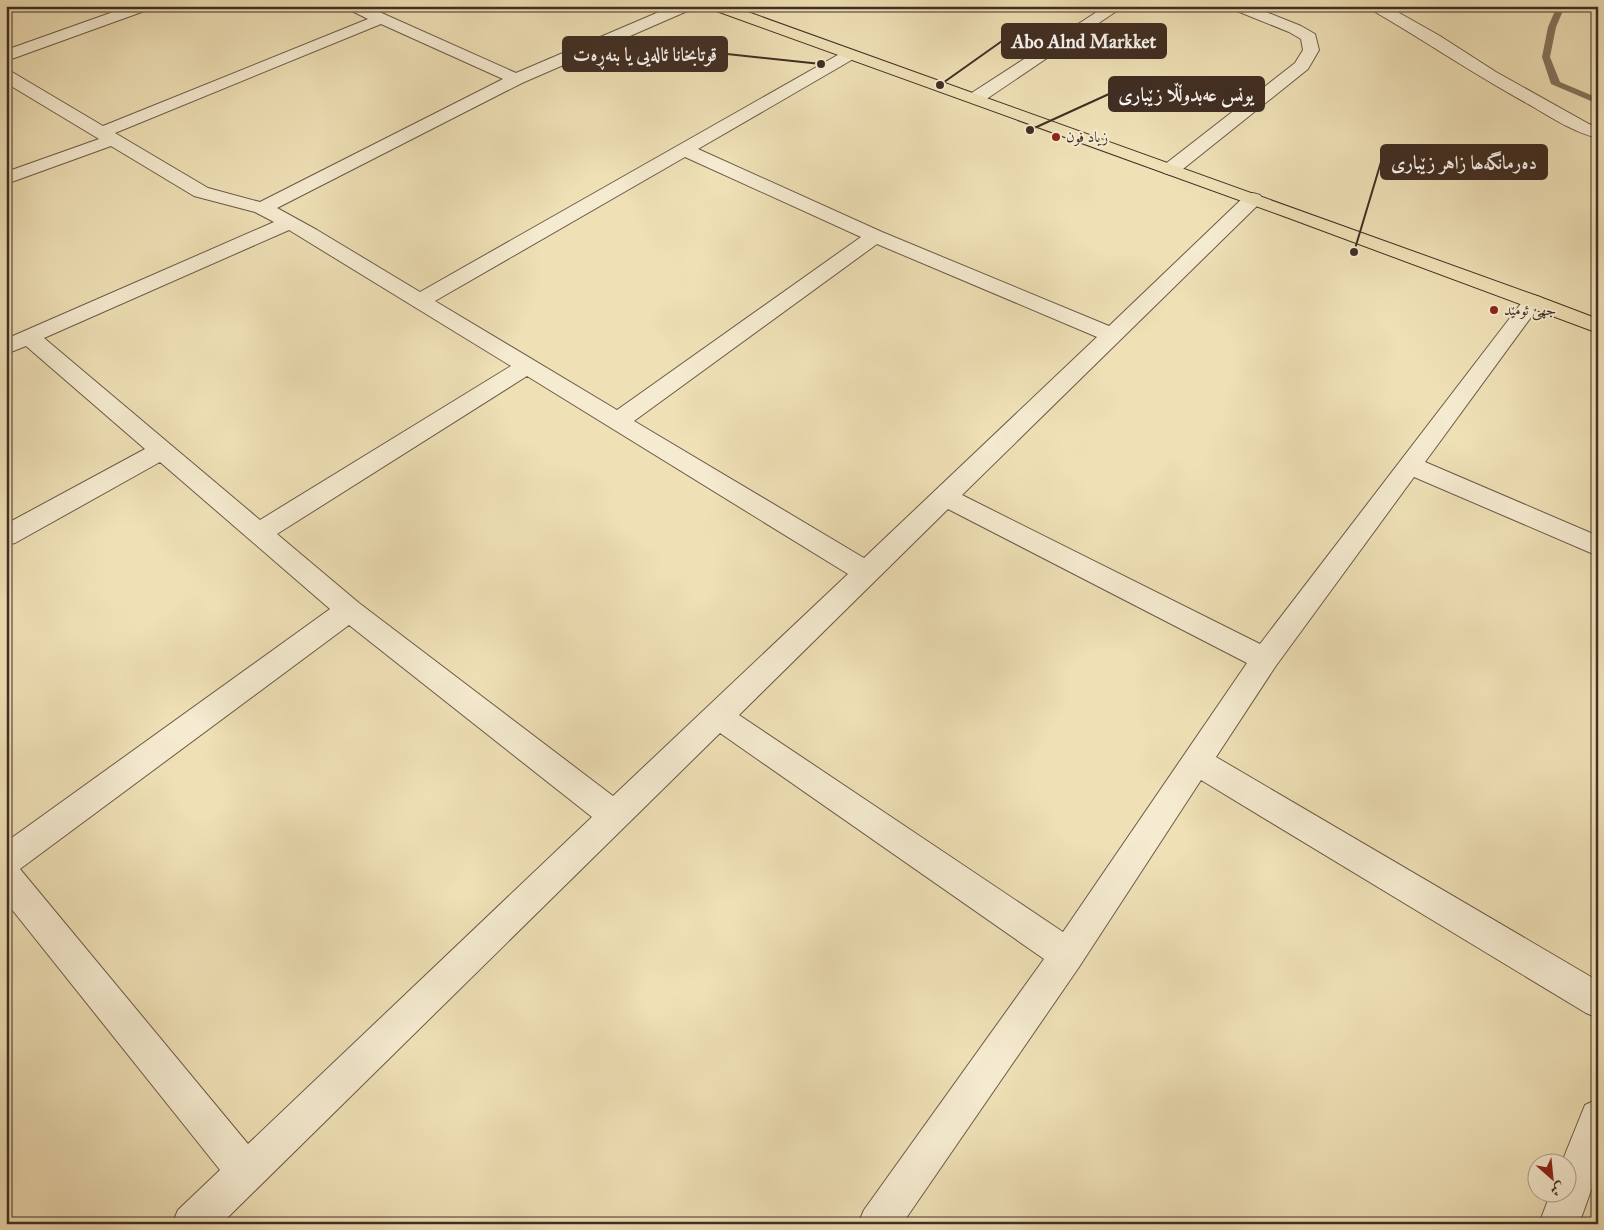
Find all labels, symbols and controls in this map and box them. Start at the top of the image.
callout: Abo Alnd Markket [1002,24,1166,58]
text: Abo Alnd Markket [1010,30,1156,53]
callout: قوتابخانا ئالەیی یا بنەڕەت [563,37,727,71]
text: قوتابخانا ئالەیی یا بنەڕەت [573,43,717,71]
callout: یونس عەبدوڵڵا زێباری [1109,77,1264,111]
text: یونس عەبدوڵڵا زێباری [1118,82,1255,108]
place label: زياد فون [1066,128,1108,146]
marker: زياد فون [1050,131,1062,143]
callout: دەرمانگەھا زاهر زێباری [1381,145,1547,179]
text: دەرمانگەھا زاهر زێباری [1391,151,1537,175]
place label: جھێ ئومێد [1504,301,1556,321]
marker: جھێ ئومێد [1488,304,1500,316]
north arrow [1526,1152,1576,1202]
text: ش [1548,1178,1568,1200]

